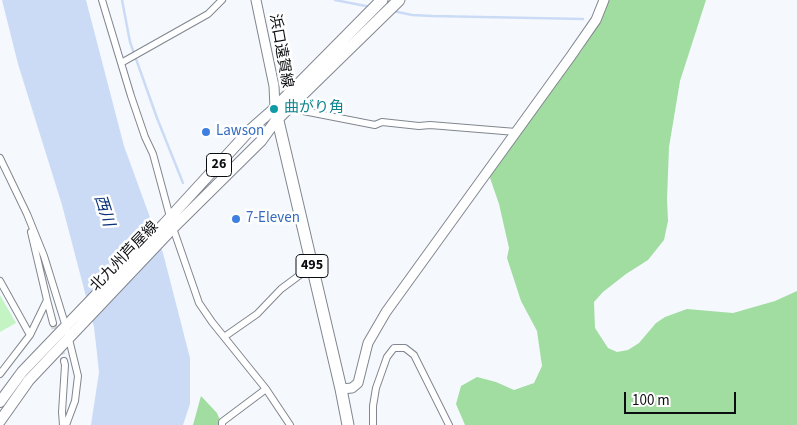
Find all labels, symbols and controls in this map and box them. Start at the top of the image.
street label: 浜口遠賀線 [265,13,295,89]
place label: 曲がり角 [284,100,344,118]
marker: 曲がり角 [268,103,280,115]
place label: Lawson [216,123,264,141]
marker: Lawson [200,126,212,138]
road number: 26 [206,154,232,176]
water label: 西川 [89,193,117,229]
place label: 7-Eleven [246,210,300,228]
marker: 7-Eleven [230,213,242,225]
street label: 北九州芦屋線 [87,218,163,296]
road number: 495 [296,255,328,278]
scale bar [627,382,740,414]
text: 100 m [632,390,670,411]

